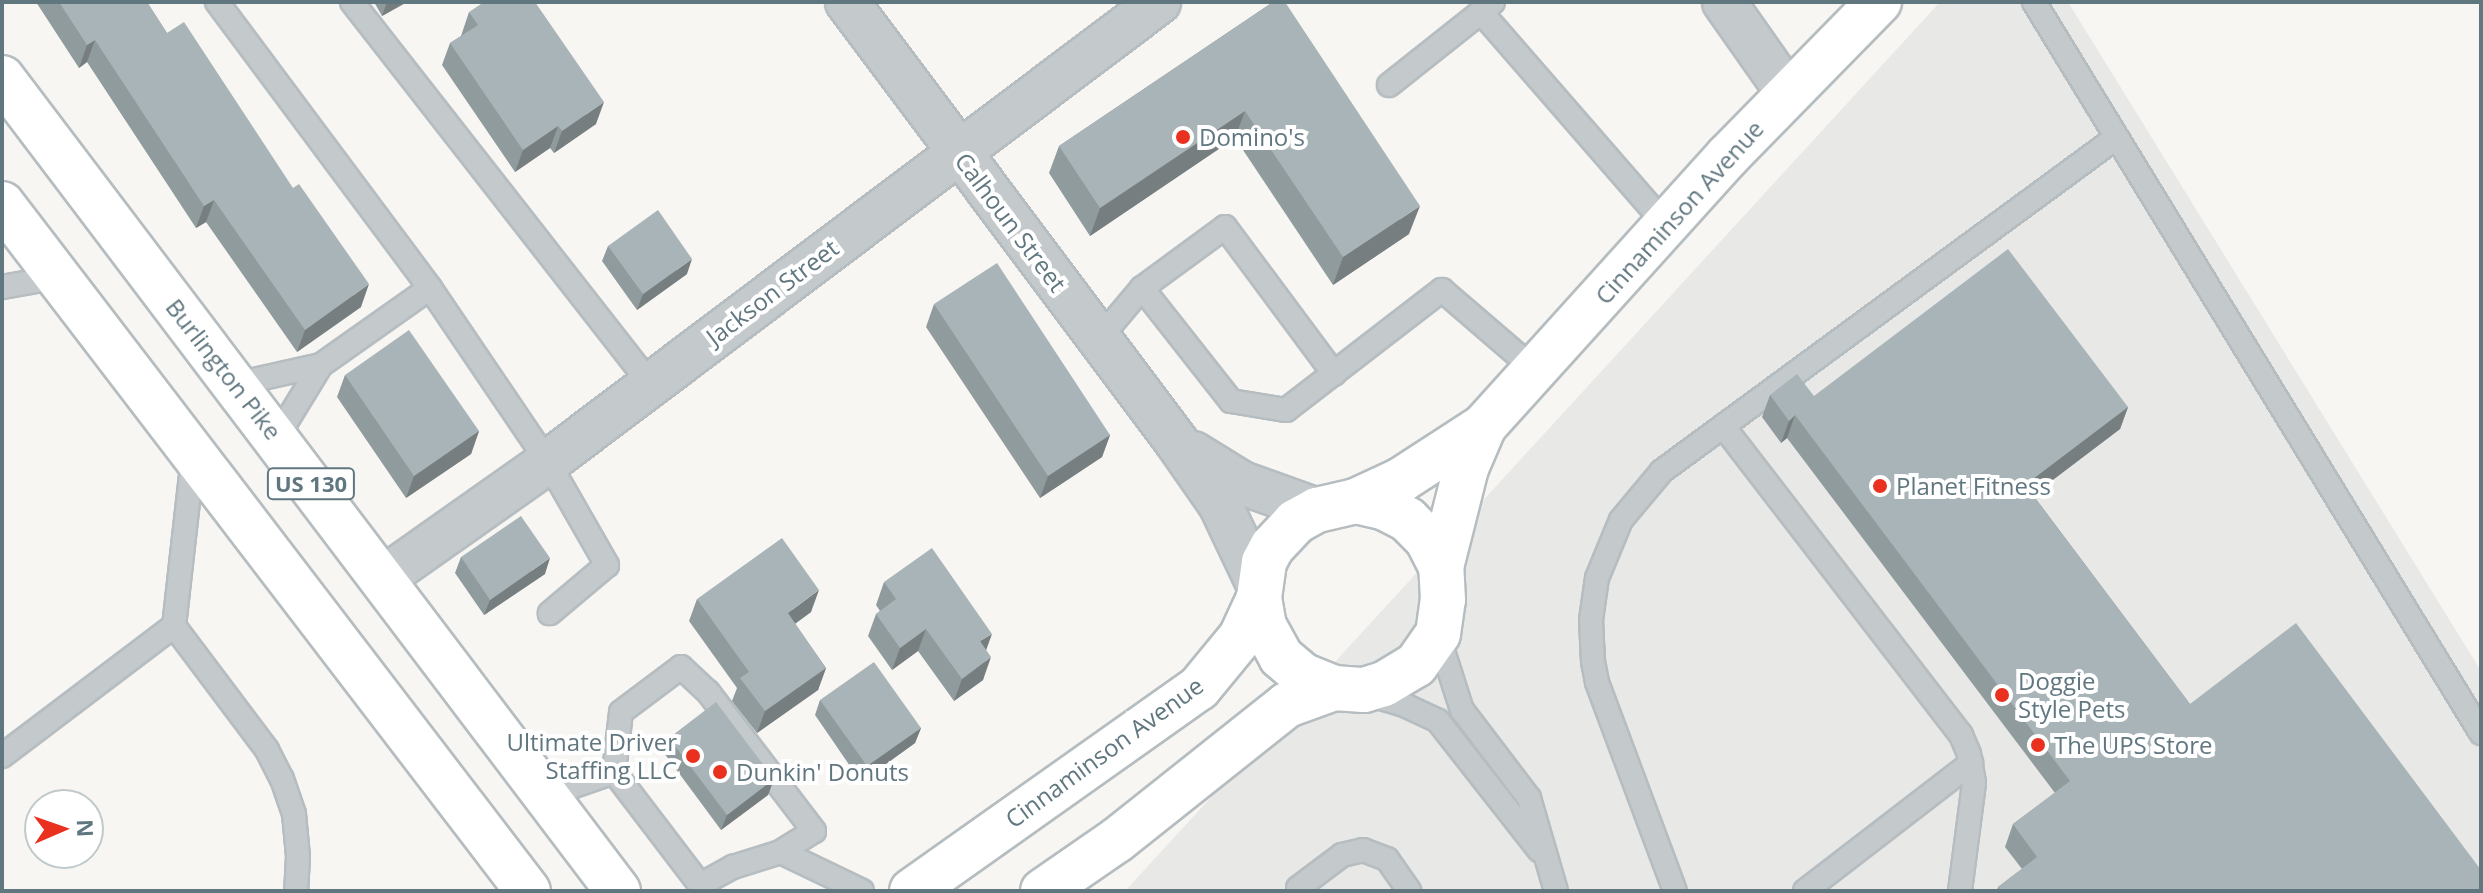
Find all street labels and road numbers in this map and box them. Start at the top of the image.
street label: Cinnaminson Avenue [1589,114,1769,310]
street label: Calhoun Street [949,147,1073,297]
street label: Jackson Street [700,233,844,351]
street label: Burlington Pike [160,293,288,445]
road number: US 130 [265,466,357,502]
street label: Cinnaminson Avenue [1000,671,1208,833]

